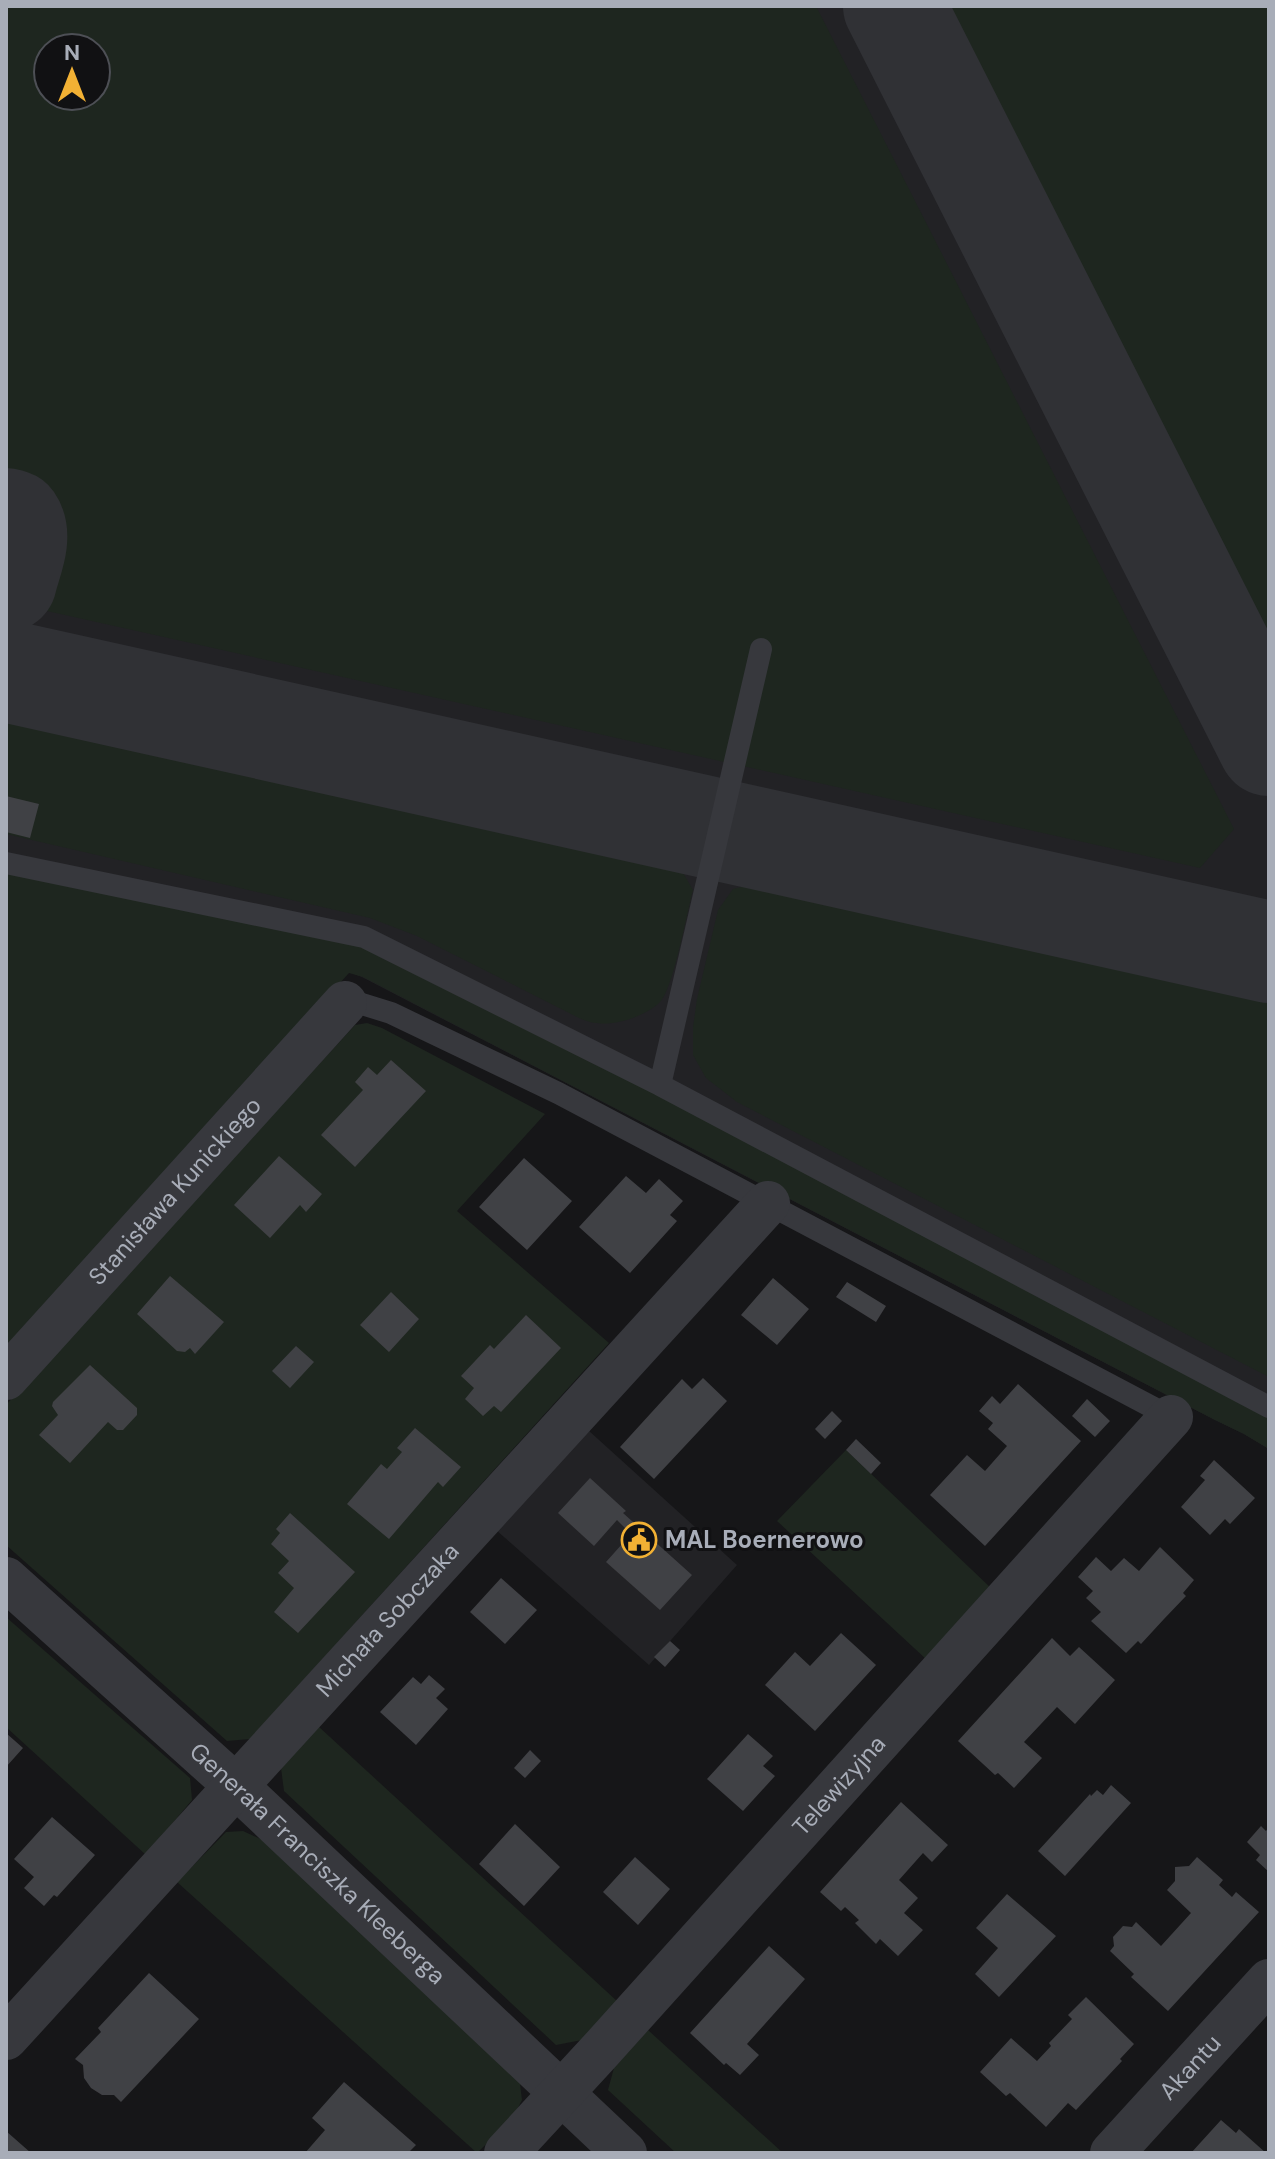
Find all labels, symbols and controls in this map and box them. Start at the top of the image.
north arrow [32,32,112,112]
text: N [64,38,80,67]
street label: Stanisława Kunickiego [81,1090,268,1291]
public building icon: MAL Boernerowo [620,1521,658,1559]
place label: MAL Boernerowo [665,1524,864,1555]
street label: Michała Sobczaka [309,1536,465,1703]
street label: Telewizyjna [786,1729,892,1842]
street label: Generała Franciszka Kleeberga [183,1736,452,1991]
street label: Akantu [1152,2028,1228,2106]

